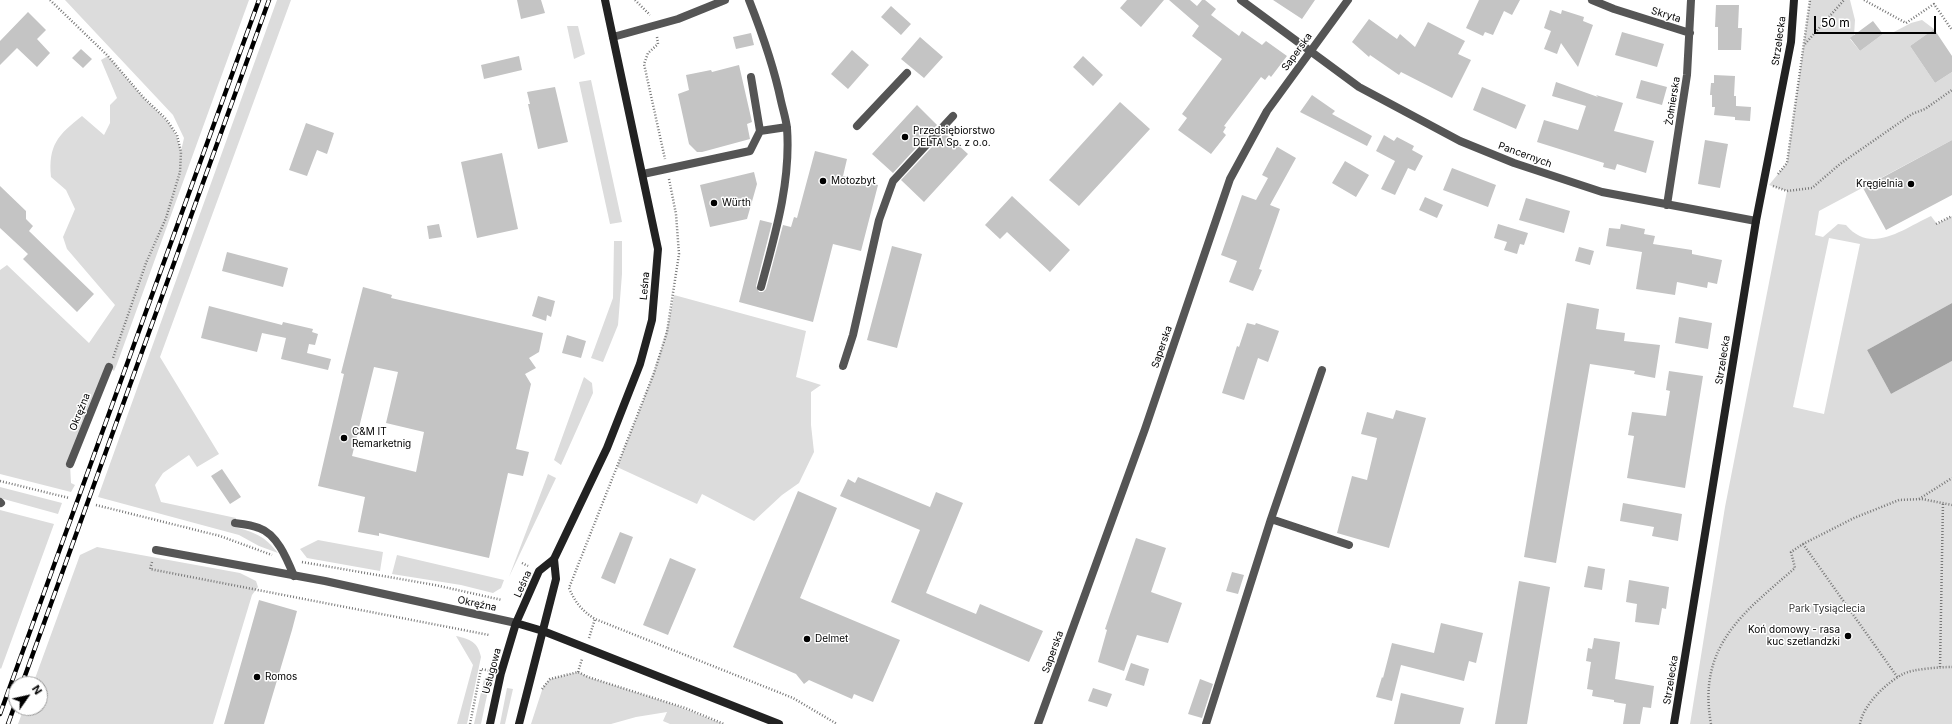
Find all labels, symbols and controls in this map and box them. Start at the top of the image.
street label: Skryta [1650,5,1682,25]
scale bar [1816,8,1938,34]
text: 50 m [1821,15,1850,30]
street label: Strzelecka [1770,16,1788,66]
street label: Saperska [1279,31,1315,73]
street label: Żołnierska [1663,76,1683,126]
place label: Przedsiębiorstwo DELTA Sp. z o.o. [913,125,995,148]
marker: Przedsiębiorstwo DELTA Sp. z o.o. [900,132,910,142]
street label: Pancernych [1497,140,1553,170]
place label: Motozbyt [831,175,876,187]
marker: Motozbyt [818,176,828,186]
place label: Kręgielnia [1856,178,1903,190]
marker: Kręgielnia [1906,179,1916,189]
place label: Würth [722,197,751,209]
marker: Würth [709,198,719,208]
street label: Leśna [638,271,652,301]
street label: Saperska [1149,324,1175,370]
street label: Strzelecka [1713,335,1733,385]
street label: Okrężna [67,391,93,433]
place label: C&M IT Remarketnig [352,426,411,450]
marker: C&M IT Remarketnig [339,433,349,443]
street label: Leśna [512,569,534,599]
street label: Okrężna [456,594,498,614]
park label: Park Tysiąclecia [1789,603,1865,615]
place label: Koń domowy - rasa kuc szetlandzki [1748,624,1840,648]
street label: Saperska [1040,629,1066,675]
marker: Koń domowy - rasa kuc szetlandzki [1843,631,1853,641]
place label: Delmet [815,633,848,645]
marker: Delmet [802,634,812,644]
street label: Usługowa [480,647,504,695]
street label: Strzelecka [1661,655,1681,705]
place label: Romos [265,671,297,683]
marker: Romos [252,672,262,682]
north arrow [8,676,48,716]
text: N [29,682,45,697]

